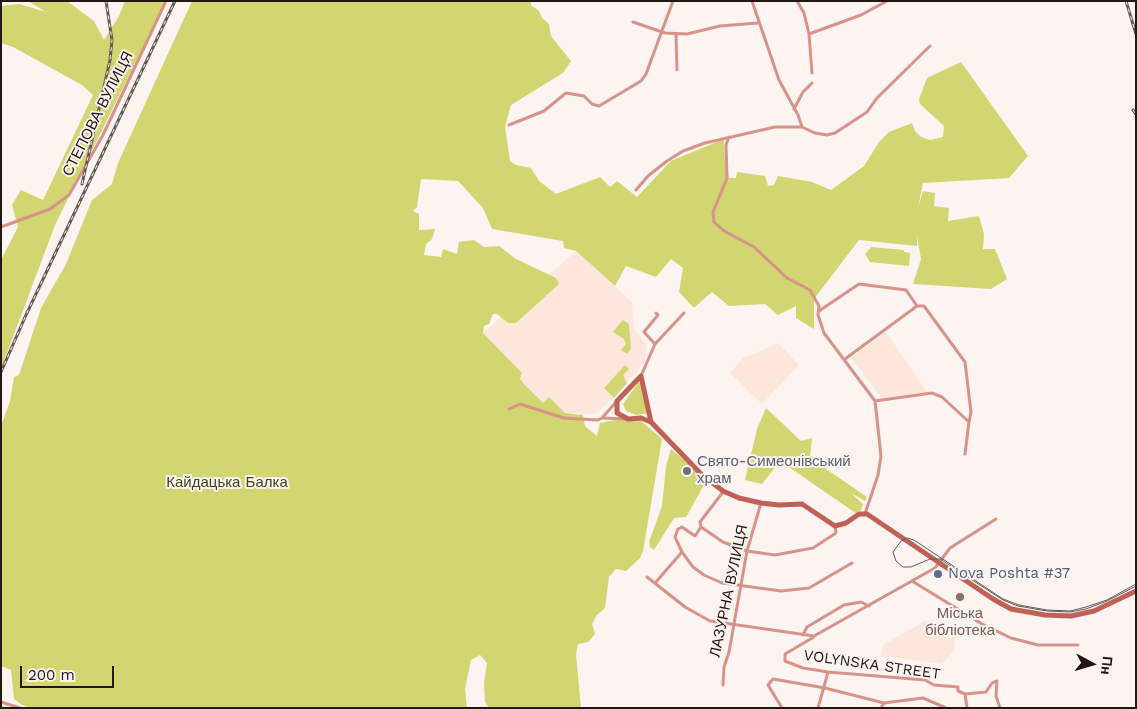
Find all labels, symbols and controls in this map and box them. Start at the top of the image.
street label: СТЕПОВА ВУЛИЦЯ [59,49,137,179]
place label: Свято-Симеонівський храм [697,453,851,488]
marker: Свято-Симеонівський храм [681,465,693,477]
park label: Кайдацька Балка [166,474,288,492]
street label: ЛАЗУРНА ВУЛИЦЯ [706,523,752,659]
place label: Nova Poshta #37 [948,565,1070,583]
marker: Nova Poshta #37 [932,568,944,580]
marker: Міська бібліотека [954,591,966,603]
place label: Міська бібліотека [925,605,995,640]
north arrow [1067,639,1117,689]
street label: VOLYNSKA STREET [802,646,942,684]
scale bar [22,656,116,688]
text: Пн [1098,656,1116,676]
text: 200 m [28,666,75,684]

